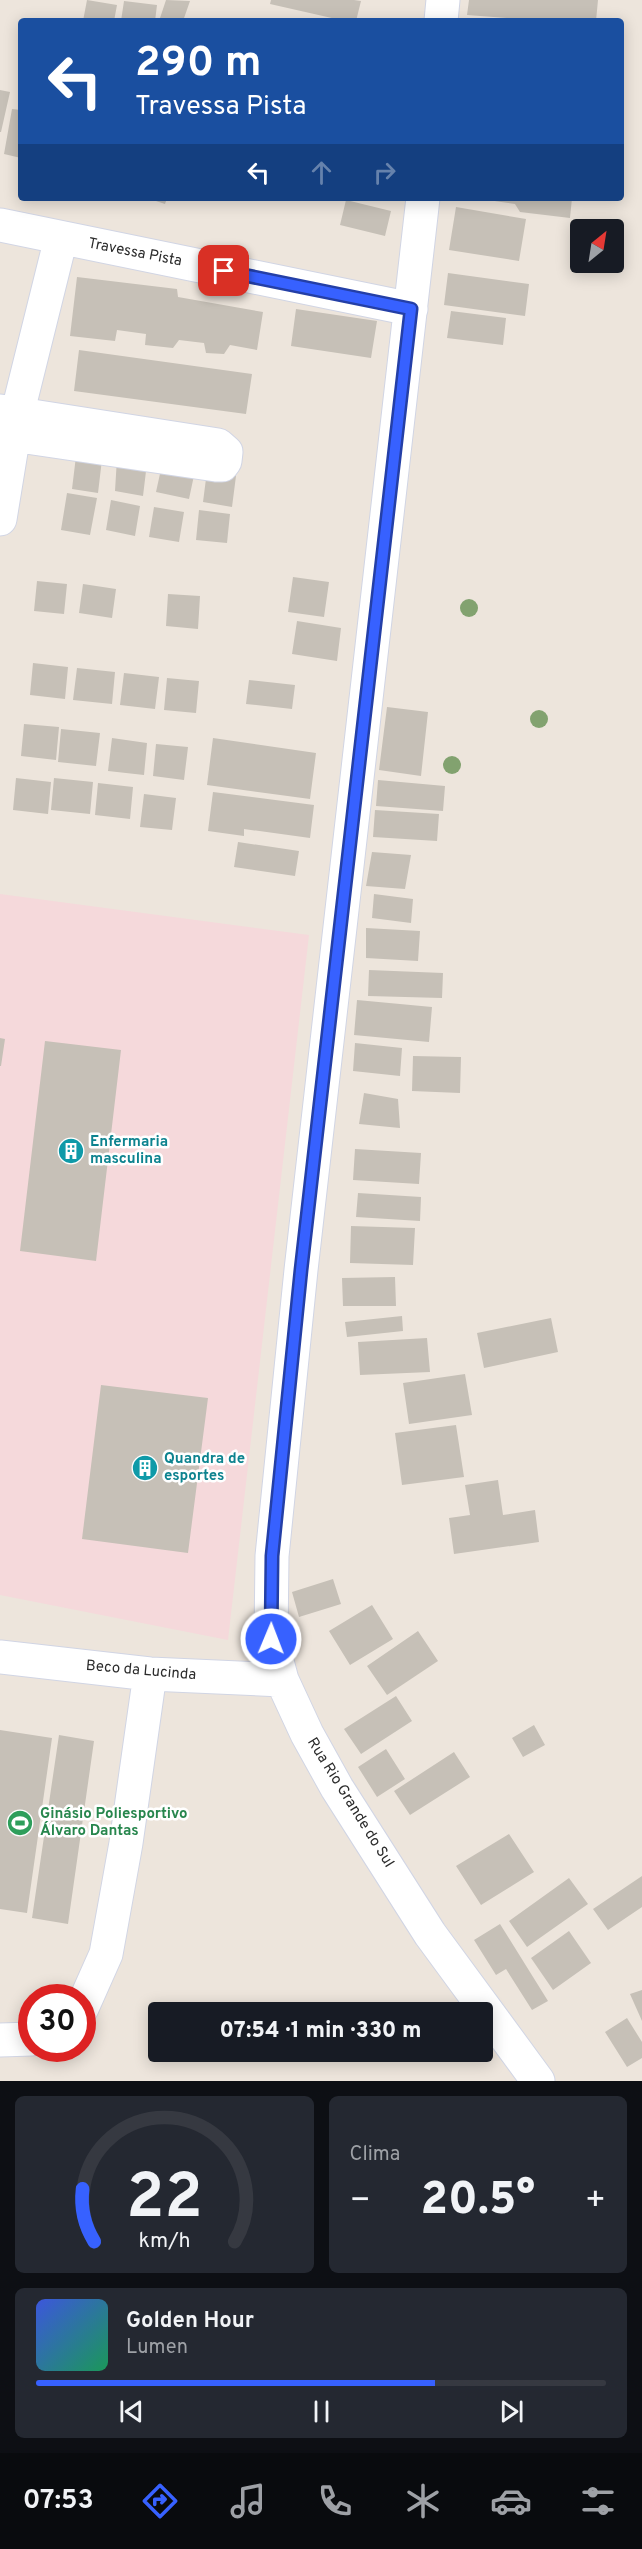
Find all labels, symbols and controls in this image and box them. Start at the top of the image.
text: 290 m [135,38,262,91]
icon: left [36,42,114,120]
text: Travessa Pista [135,90,306,124]
icon: left [242,156,275,189]
icon: ahead [305,156,338,189]
icon: right [368,156,401,189]
north arrow [570,219,624,273]
map controls [570,219,624,273]
street label: Travessa Pista [86,235,184,271]
pin [198,245,249,296]
icon: arrive [207,254,240,287]
place label: Enfermaria masculina [90,1133,168,1169]
building icon: Enfermaria masculina [56,1136,86,1166]
place label: Quandra de esportes [164,1450,245,1486]
building icon: Quandra de esportes [130,1453,160,1483]
position arrow [239,1607,303,1671]
street label: Beco da Lucinda [85,1657,197,1685]
street label: Rua Rio Grande do Sul [302,1734,398,1872]
place label: Ginásio Poliesportivo Álvaro Dantas [40,1805,188,1841]
sports icon: Ginásio Poliesportivo Álvaro Dantas [5,1808,35,1838]
speed limit sign: 30 [18,1984,96,2062]
text: 07:54 · 1 min · 330 m [220,2018,421,2045]
text: Clima [350,2142,400,2168]
text: 22 [126,2161,202,2240]
text: 20.5° [420,2173,535,2230]
text: − [350,2181,371,2223]
text: + [585,2181,606,2223]
text: km/h [138,2228,190,2255]
text: Golden Hour [126,2308,254,2335]
text: Lumen [126,2335,188,2361]
icon: previous [115,2395,148,2428]
icon: pause [305,2395,338,2428]
icon: next [495,2395,528,2428]
icon: directions [139,2480,181,2522]
icon: music [227,2480,269,2522]
icon: phone [314,2480,356,2522]
icon: climate [402,2480,444,2522]
icon: car [490,2480,532,2522]
icon: filters [577,2480,619,2522]
text: 07:53 [23,2484,94,2518]

